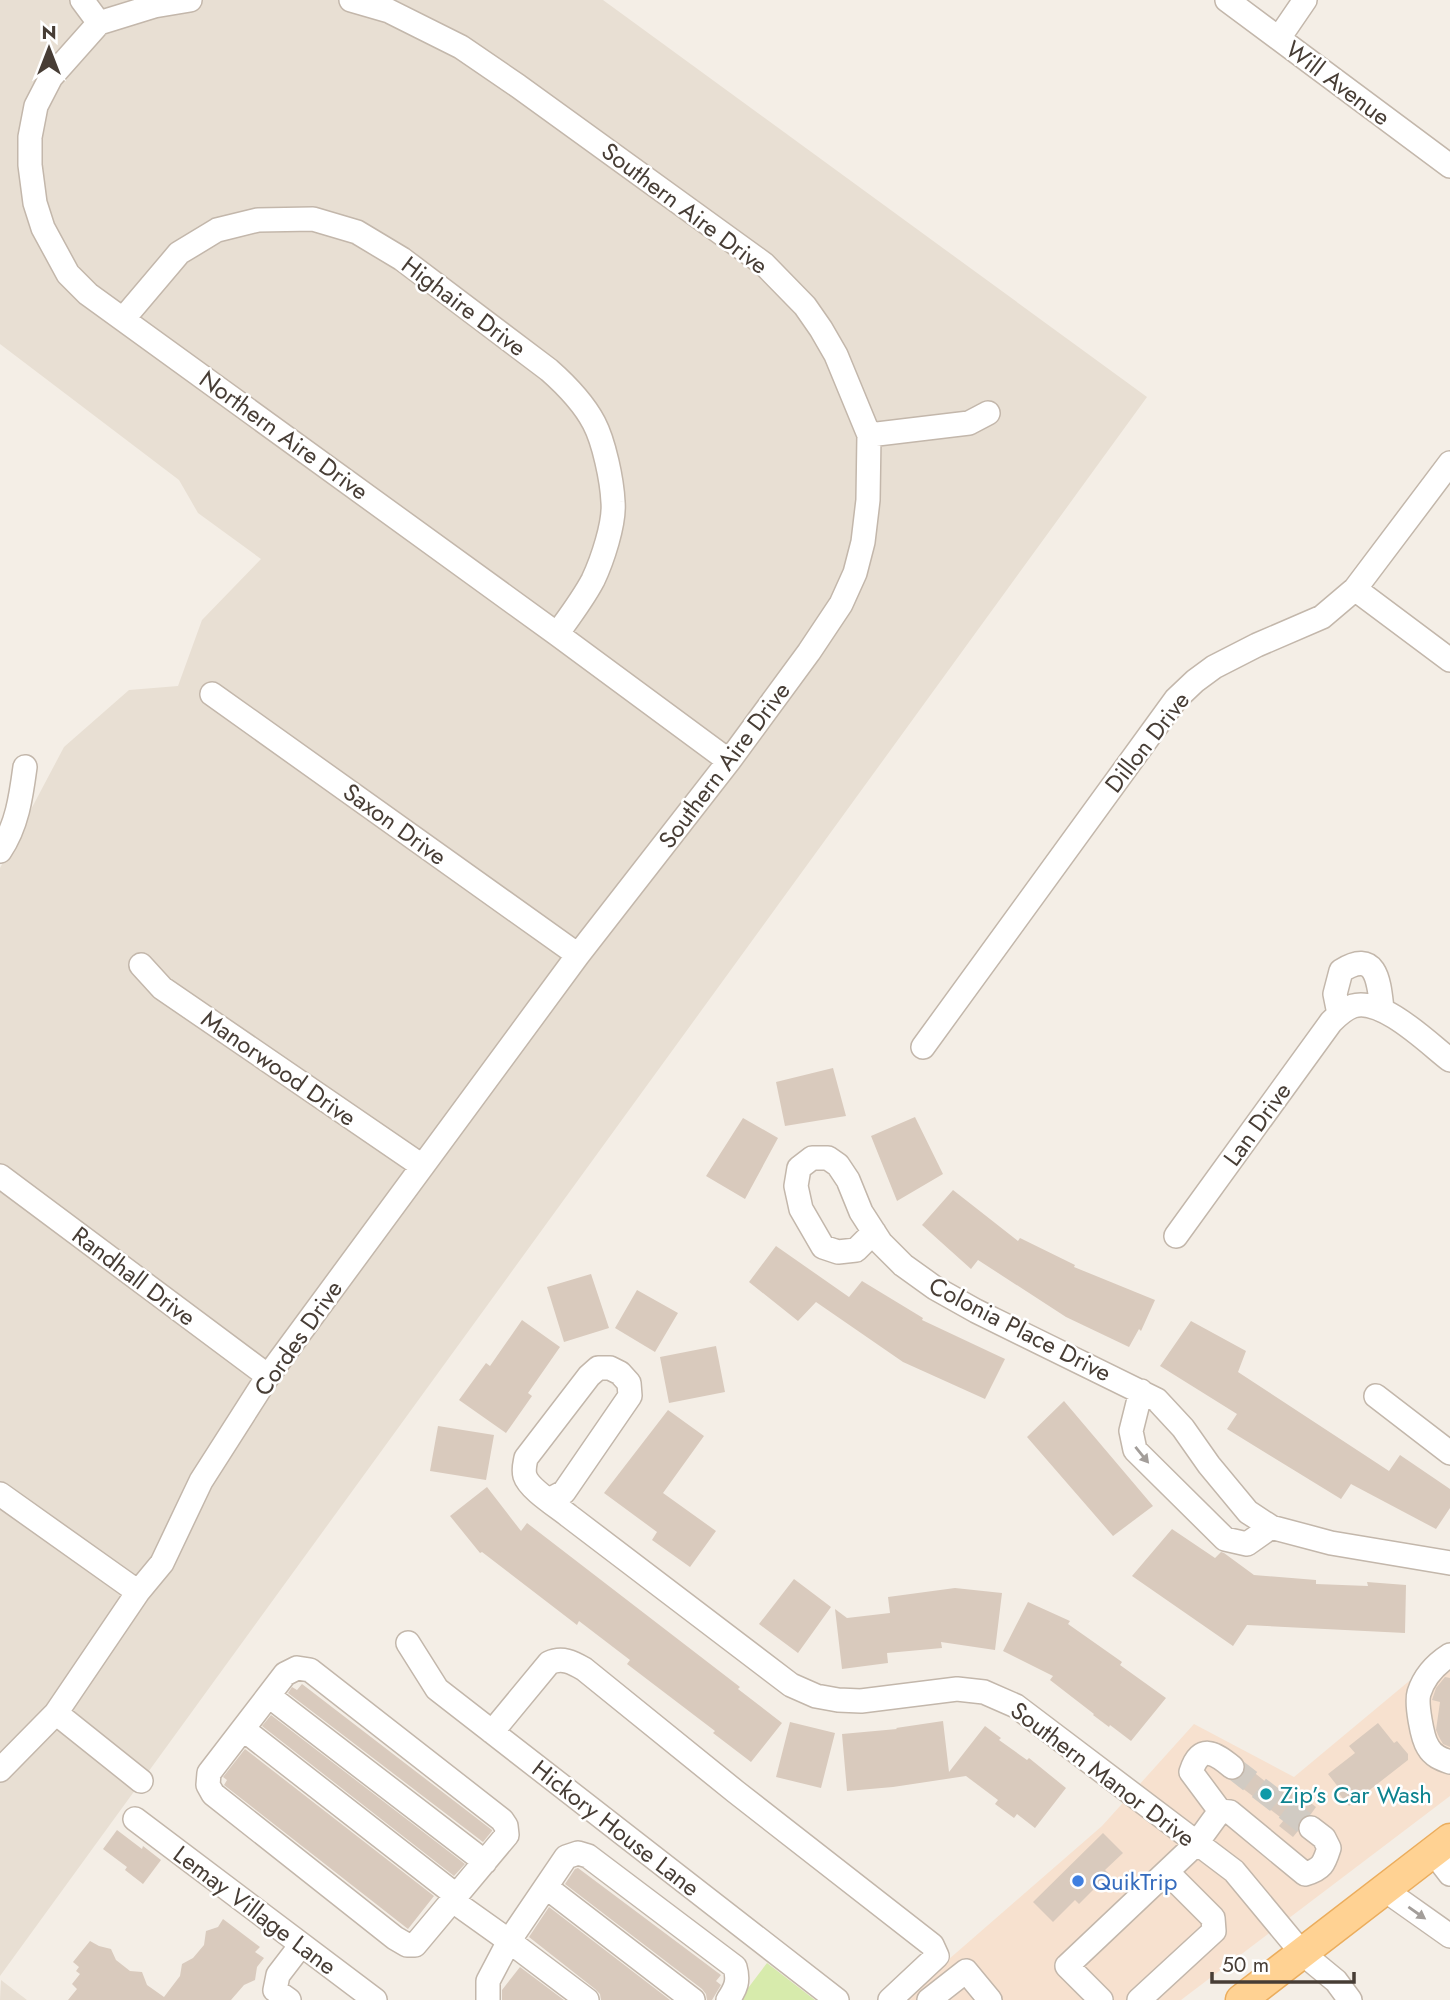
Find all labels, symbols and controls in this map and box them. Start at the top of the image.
north arrow [14,14,84,84]
text: N [41,19,57,46]
street label: Will Avenue [1278,32,1398,134]
street label: Southern Aire Drive [594,134,776,282]
street label: Highaire Drive [394,247,534,365]
street label: Northern Aire Drive [192,362,376,508]
street label: Southern Aire Drive [650,674,798,856]
street label: Dillon Drive [1096,684,1198,800]
street label: Saxon Drive [336,774,454,874]
street label: Manorwood Drive [194,1001,364,1135]
street label: Lan Drive [1215,1075,1299,1173]
street label: Randhall Drive [65,1218,203,1334]
street label: Colonia Place Drive [923,1268,1117,1390]
street label: Cordes Drive [245,1273,351,1403]
one-way arrow [1134,1445,1149,1463]
street label: Southern Manor Drive [1003,1693,1203,1855]
street label: Hickory House Lane [525,1751,707,1905]
place label: Zip’s Car Wash [1280,1777,1432,1812]
marker: Zip’s Car Wash [1258,1786,1274,1802]
street label: Lemay Village Lane [166,1837,344,1983]
place label: QuikTrip [1092,1864,1177,1899]
marker: QuikTrip [1070,1873,1086,1889]
one-way arrow [1408,1906,1426,1920]
scale bar [1212,1940,1354,1984]
text: 50 m [1222,1950,1269,1980]

